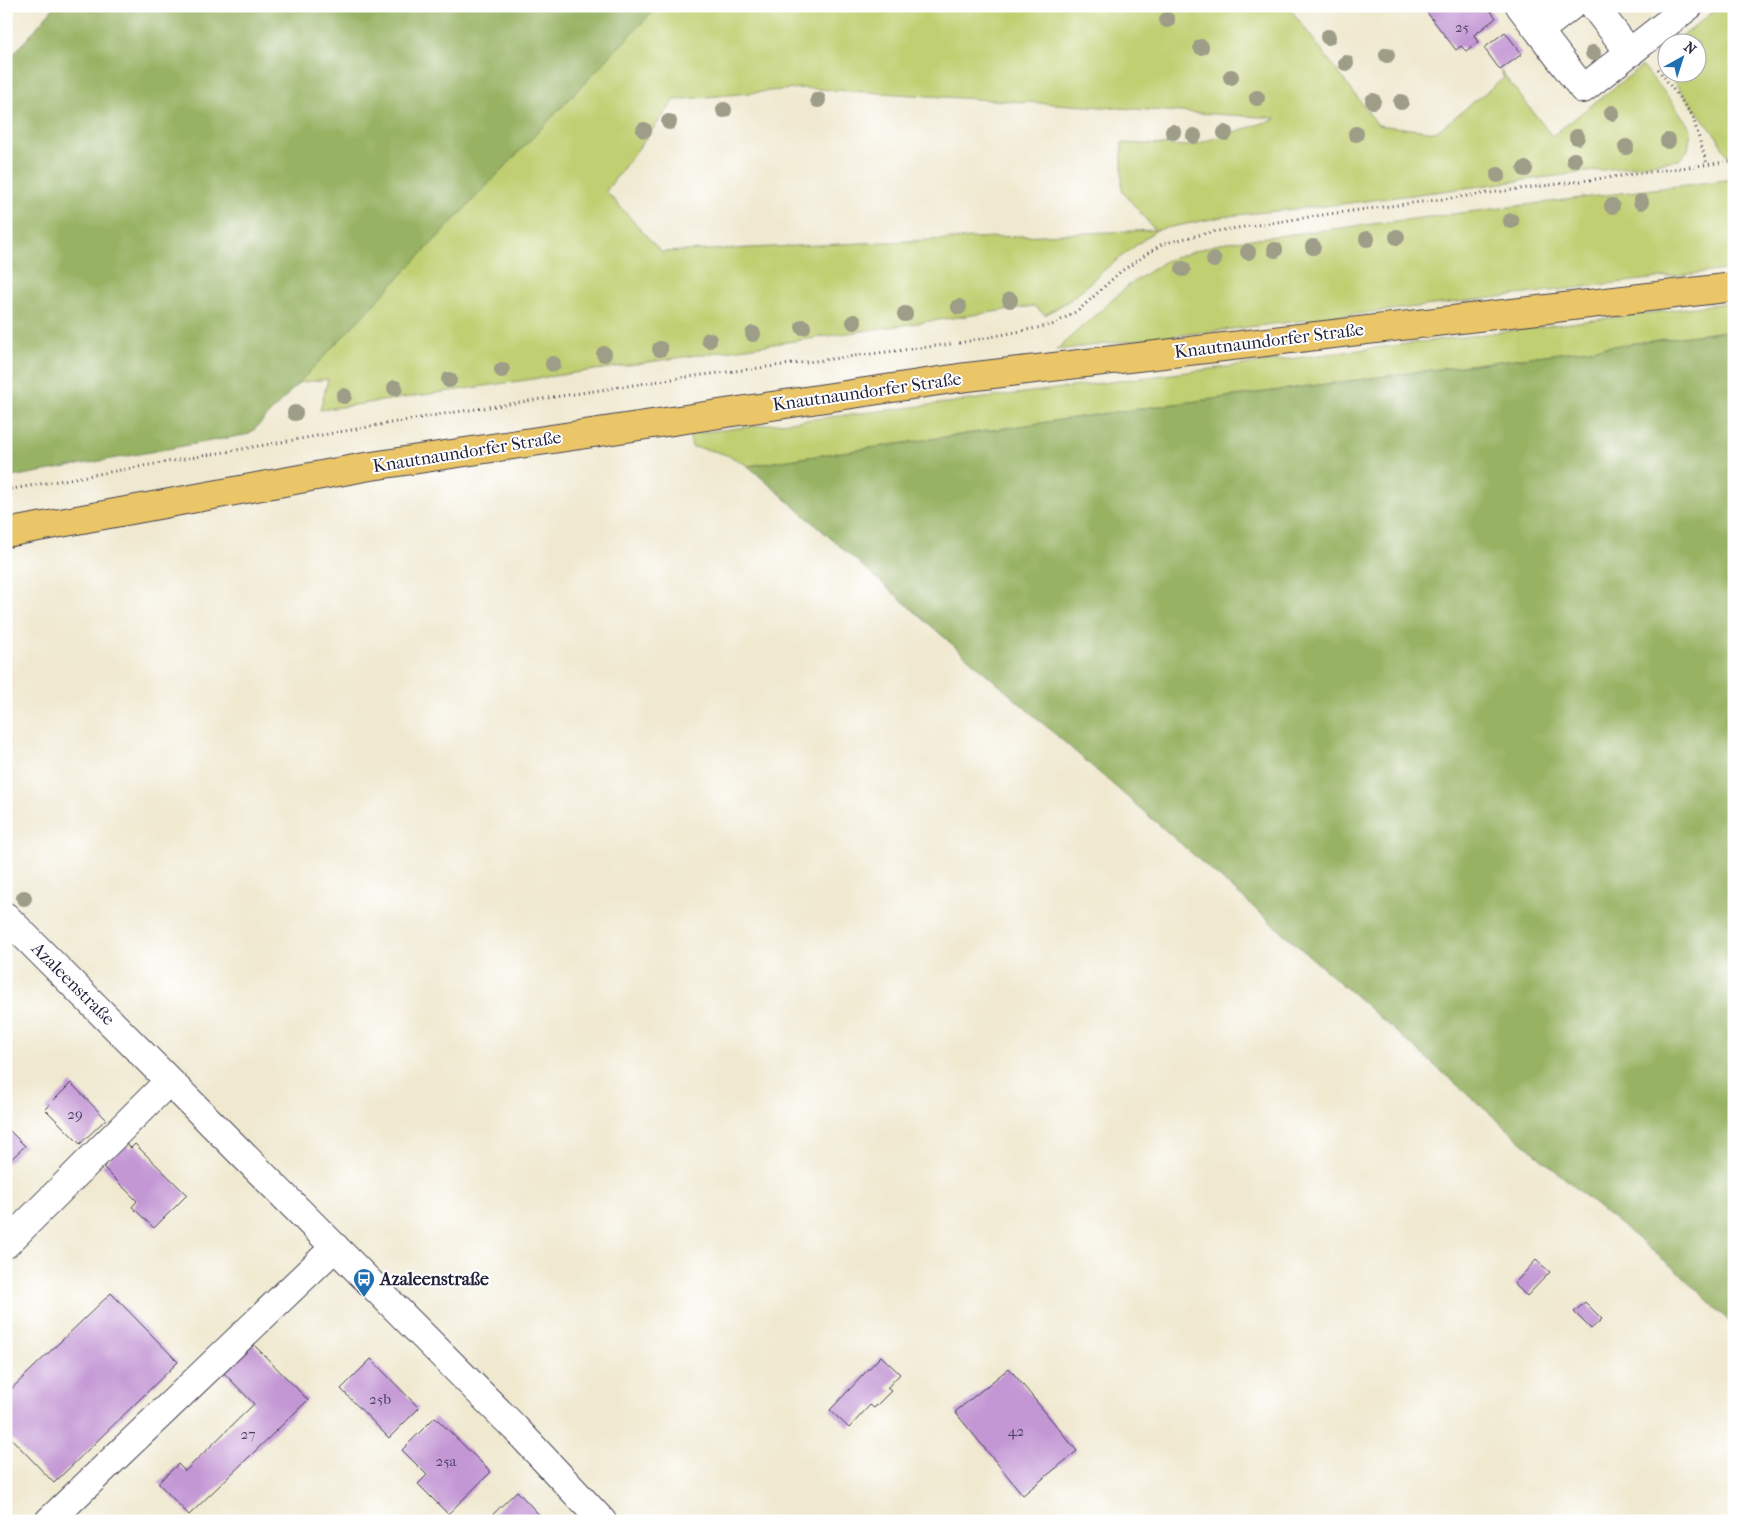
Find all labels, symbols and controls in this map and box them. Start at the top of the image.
house number: 25 [1455,18,1469,36]
north arrow [1658,32,1708,82]
text: N [1680,38,1700,58]
street label: Knautnaundorfer Straße [1173,319,1365,363]
street label: Knautnaundorfer Straße [771,368,963,416]
street label: Knautnaundorfer Straße [371,427,563,477]
street label: Azaleenstraße [26,937,119,1030]
house number: 29 [67,1105,83,1123]
bus stop icon: Azaleenstraße [352,1267,376,1298]
place label: Azaleenstraße [379,1269,489,1290]
house number: 25b [369,1390,391,1408]
house number: 42 [1008,1422,1025,1440]
house number: 27 [241,1425,255,1443]
house number: 25a [435,1452,458,1470]

